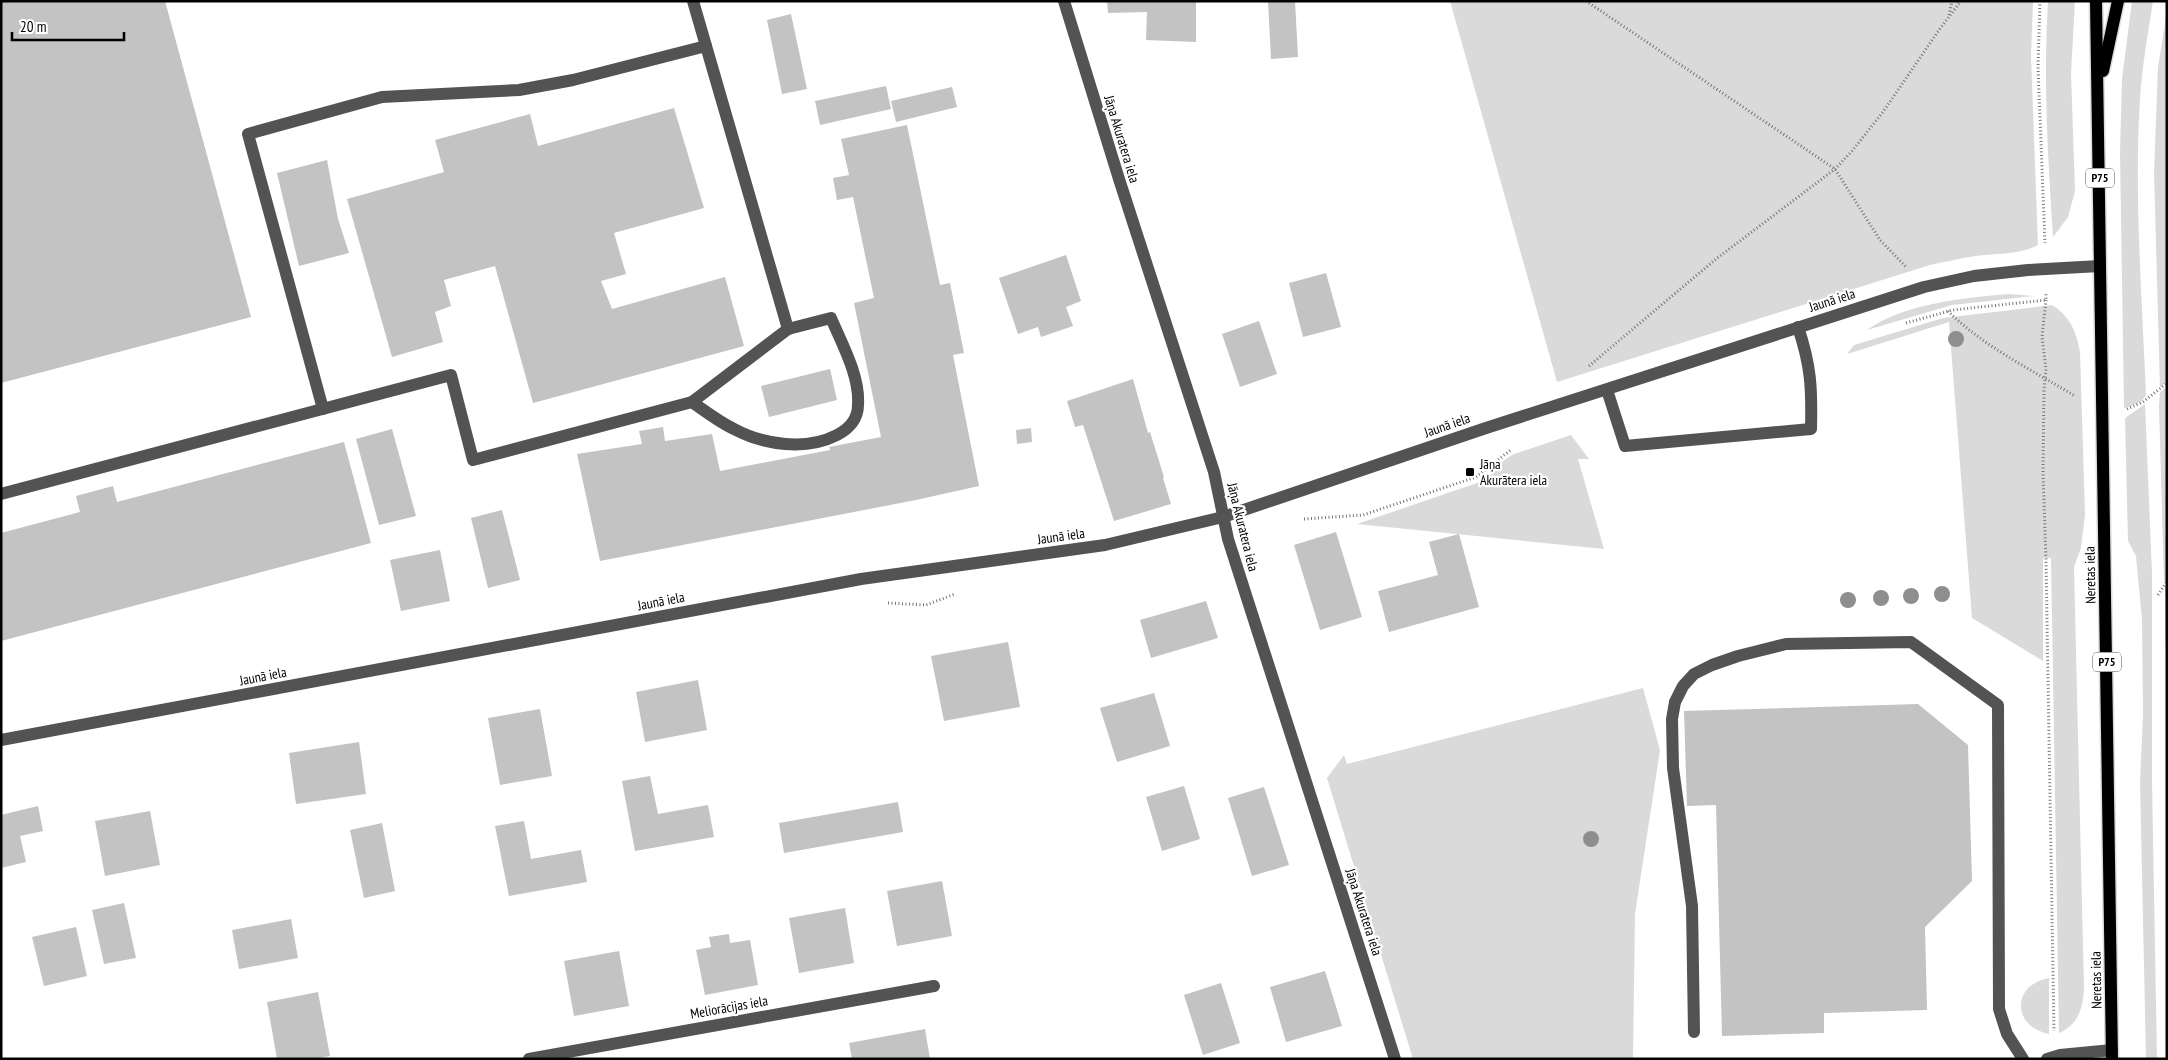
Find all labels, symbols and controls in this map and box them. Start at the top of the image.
scale bar [12,10,125,42]
text: 20 m [20,17,46,36]
street label: Jāņa Akuratera iela [1100,92,1144,185]
road number: P75 [2086,168,2114,188]
street label: Jaunā iela [1806,284,1857,316]
street label: Jaunā iela [1421,409,1472,442]
place label: Jāņa Akurātera iela [1479,455,1547,489]
marker: Jāņa Akurātera iela [1464,466,1476,478]
street label: Jāņa Akuratera iela [1223,480,1263,573]
street label: Jaunā iela [1035,524,1086,548]
street label: Neretas iela [2080,546,2100,604]
street label: Jaunā iela [635,588,686,615]
road number: P75 [2093,652,2121,672]
street label: Jaunā iela [237,663,288,690]
street label: Jāņa Akuratera iela [1341,865,1387,958]
street label: Neretas iela [2086,951,2106,1009]
street label: Meliorācijas iela [689,991,769,1023]

